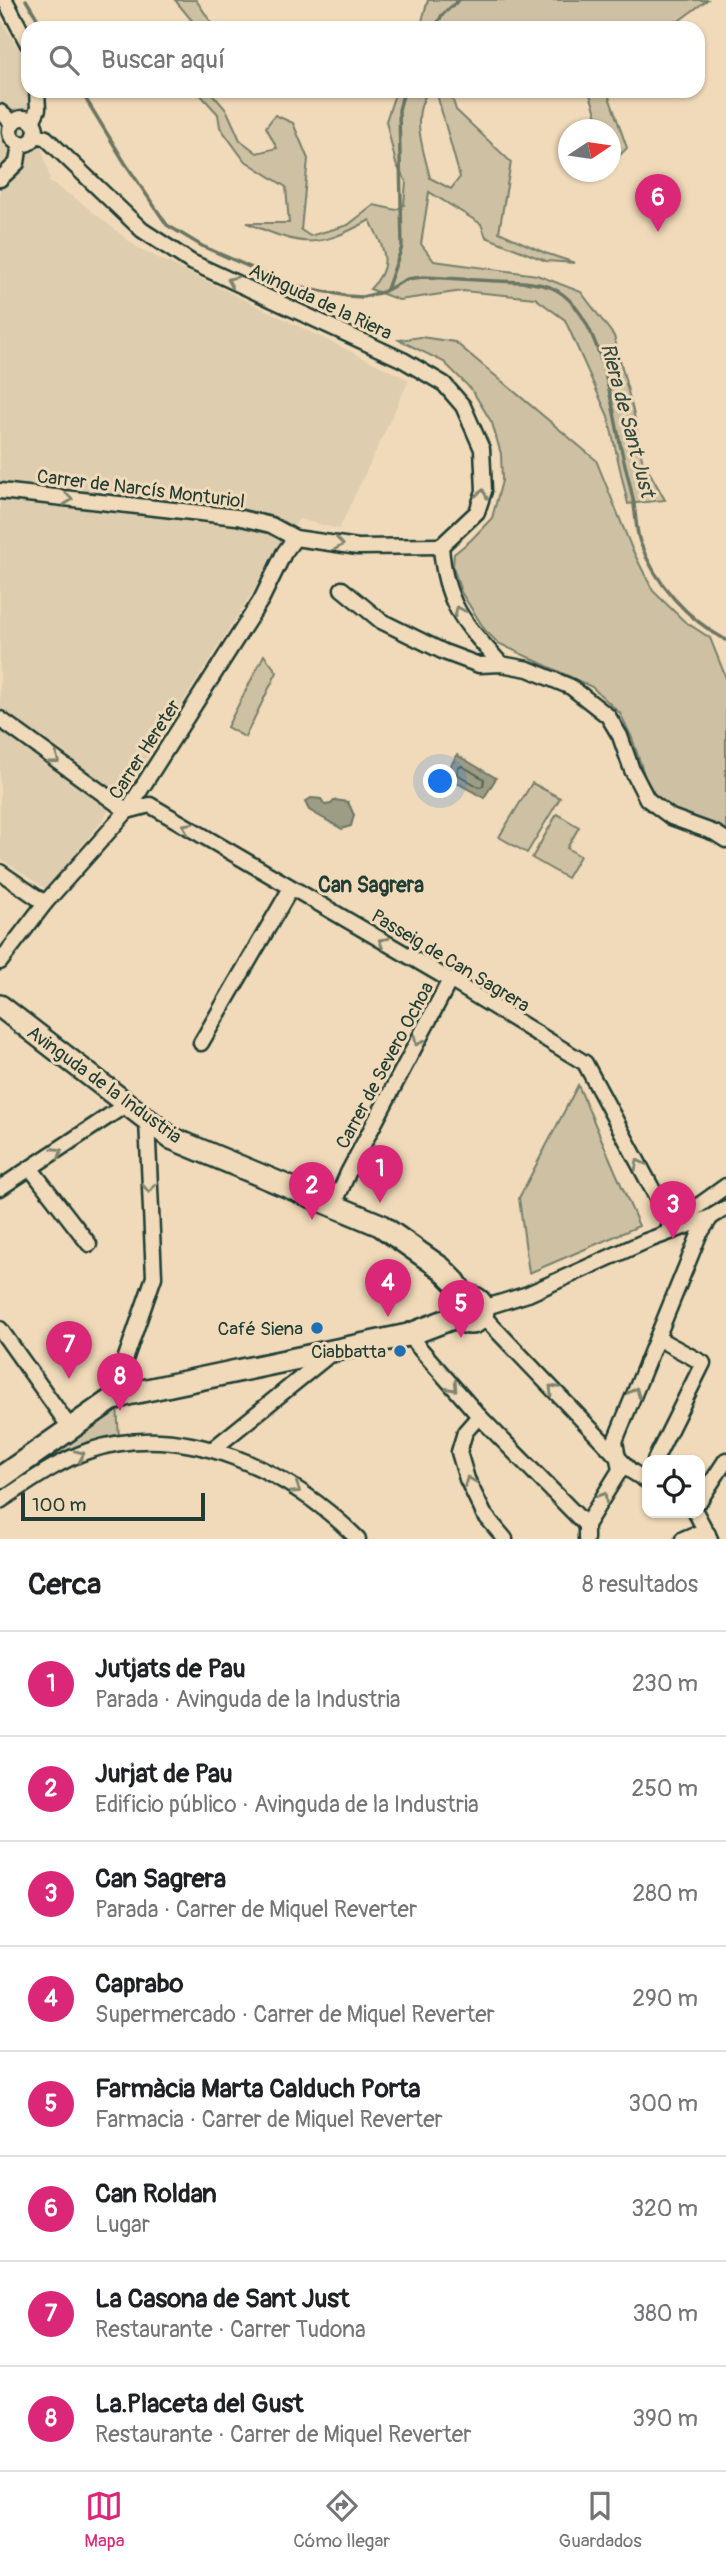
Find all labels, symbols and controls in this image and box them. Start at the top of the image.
search box [21,21,705,98]
icon: search [45,41,83,79]
text: Buscar aquí [101,44,225,76]
north arrow [558,119,621,182]
pin: 6 [635,174,681,232]
street label: Avinguda de la Riera [245,258,396,346]
one-way arrow [227,275,240,289]
water label: Riera de Sant Just [594,340,662,502]
street label: Carrer de Narcís Monturiol [35,464,246,514]
one-way arrow [473,488,488,500]
one-way arrow [62,491,74,506]
one-way arrow [333,536,345,551]
one-way arrow [453,606,467,618]
street label: Carrer Hereter [104,695,186,804]
one-way arrow [47,751,60,763]
your location [423,764,457,798]
one-way arrow [182,822,194,835]
district label: Can Sagrera [318,872,424,899]
street label: Passeig de Can Sagrera [367,904,534,1018]
one-way arrow [378,937,391,950]
street label: Carrer de Severo Ochoa [331,978,439,1153]
street label: Avinguda de la Industria [22,1021,187,1149]
one-way arrow [413,1034,426,1046]
pin: 1 [357,1145,403,1203]
one-way arrow [50,1147,63,1160]
one-way arrow [634,1159,647,1171]
pin: 2 [289,1162,335,1220]
pin: 3 [650,1181,696,1239]
one-way arrow [141,1183,156,1194]
pin: 4 [365,1259,411,1317]
pin: 5 [438,1280,484,1338]
place label: Café Siena [217,1317,303,1341]
marker: Café Siena [309,1320,325,1336]
pin: 7 [46,1321,92,1379]
place label: Ciabbatta [311,1340,386,1364]
marker: Ciabbatta [392,1343,408,1359]
pin: 8 [97,1353,143,1411]
one-way arrow [445,1379,457,1392]
one-way arrow [549,1384,562,1397]
one-way arrow [626,1387,640,1399]
one-way arrow [74,1450,86,1464]
map controls [642,1455,705,1518]
button: locate [642,1455,705,1518]
one-way arrow [464,1476,478,1488]
one-way arrow [288,1481,301,1494]
scale bar [21,1490,205,1522]
one-way arrow [594,1492,607,1505]
text: 100 m [32,1493,86,1517]
text: Cerca [28,1566,101,1603]
text: 8 resultados [582,1570,698,1599]
text: Jutjats de Pau [95,1653,245,1685]
text: 1 [47,1669,56,1698]
text: 230 m [632,1669,698,1698]
text: Parada · Avinguda de la Industria [95,1685,401,1714]
text: Jurjat de Pau [95,1758,233,1790]
text: 2 [45,1774,57,1803]
text: 250 m [632,1774,698,1803]
text: Edificio público · Avinguda de la Industria [95,1790,479,1819]
text: Can Sagrera [95,1863,226,1895]
text: 3 [45,1879,57,1908]
text: 280 m [632,1879,698,1908]
text: Parada · Carrer de Miquel Reverter [95,1895,417,1924]
text: Caprabo [95,1968,184,2000]
text: 4 [44,1984,58,2013]
text: 290 m [632,1984,698,2013]
text: Supermercado · Carrer de Miquel Reverter [95,2000,495,2029]
text: Farmàcia Marta Calduch Porta [95,2073,421,2105]
text: 5 [45,2089,57,2118]
text: 300 m [628,2089,698,2118]
text: Farmacia · Carrer de Miquel Reverter [95,2105,443,2134]
text: Can Roldan [95,2178,217,2210]
text: 6 [44,2194,58,2223]
text: 320 m [631,2194,698,2223]
text: Lugar [95,2210,150,2239]
text: La Casona de Sant Just [95,2283,349,2315]
text: 7 [45,2299,57,2328]
text: 380 m [632,2299,698,2328]
text: Restaurante · Carrer Tudona [95,2315,366,2344]
text: La.Placeta del Gust [95,2388,304,2420]
text: 8 [45,2404,57,2433]
text: 390 m [632,2404,698,2433]
text: Restaurante · Carrer de Miquel Reverter [95,2420,471,2449]
tab: Mapa [84,2487,125,2553]
tab: Cómo llegar [293,2487,390,2553]
tab: Guardados [559,2487,642,2553]

